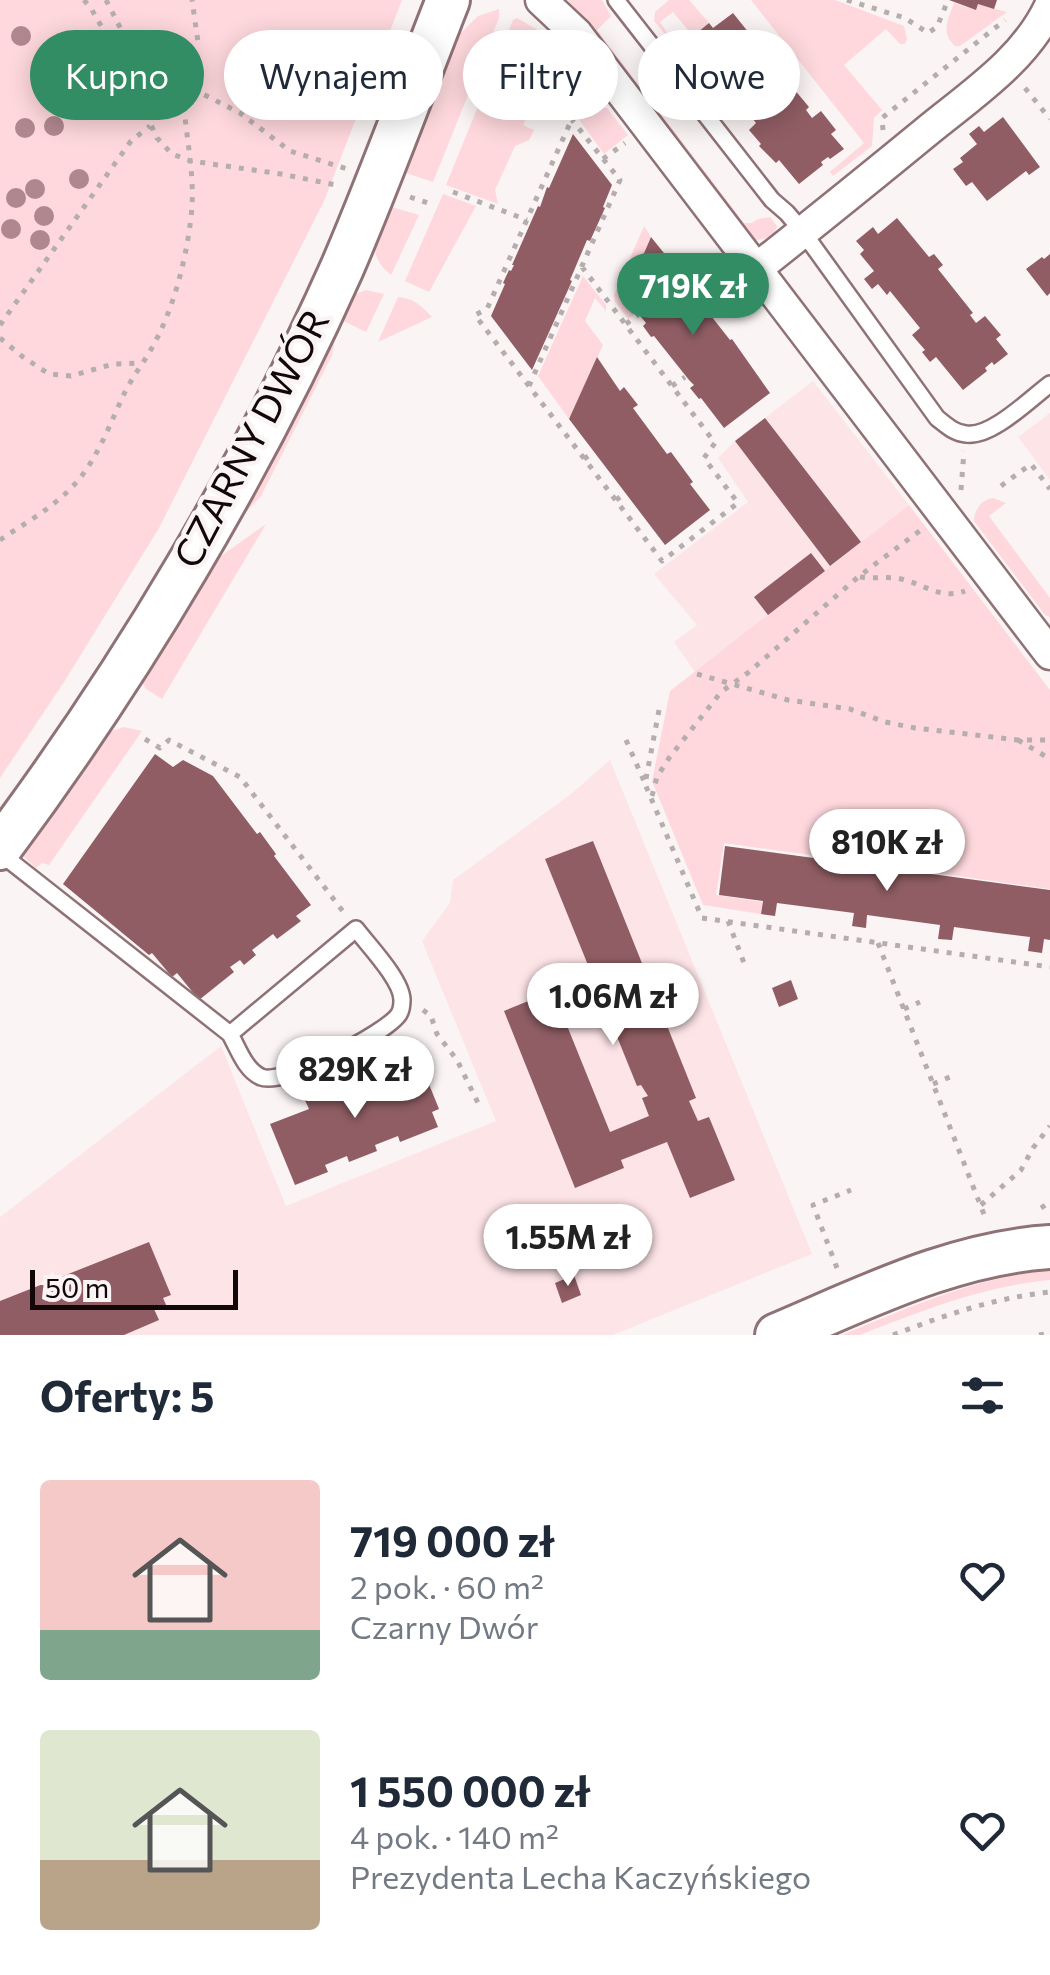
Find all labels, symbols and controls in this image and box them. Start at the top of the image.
chip: Kupno [30,30,204,120]
chip: Wynajem [224,30,443,120]
chip: Filtry [463,30,618,120]
chip: Nowe [638,30,800,120]
pin: 719K zł [601,253,785,338]
text: 719K zł [639,265,747,305]
street label: CZARNY DWÓR [162,301,338,575]
pin: 810K zł [795,809,979,894]
text: 810K zł [831,821,943,861]
pin: 1.06M zł [510,963,716,1048]
text: 1.06M zł [549,975,677,1015]
pin: 829K zł [263,1036,447,1121]
text: 829K zł [298,1048,412,1088]
pin: 1.55M zł [465,1204,671,1289]
text: 1.55M zł [505,1216,631,1256]
scale bar [30,1265,238,1310]
text: 50 m [45,1270,109,1304]
icon: filters [955,1368,1010,1423]
text: Oferty: 5 [40,1369,215,1421]
text: 719 000 zł [350,1514,554,1566]
icon: home [120,1520,240,1640]
icon: heart [955,1553,1010,1608]
text: 2 pok. · 60 m² [350,1566,544,1606]
text: Czarny Dwór [350,1606,539,1646]
text: 1 550 000 zł [350,1764,590,1816]
icon: home [120,1770,240,1890]
icon: heart [955,1803,1010,1858]
text: 4 pok. · 140 m² [350,1816,559,1856]
text: Prezydenta Lecha Kaczyńskiego [350,1856,811,1896]

